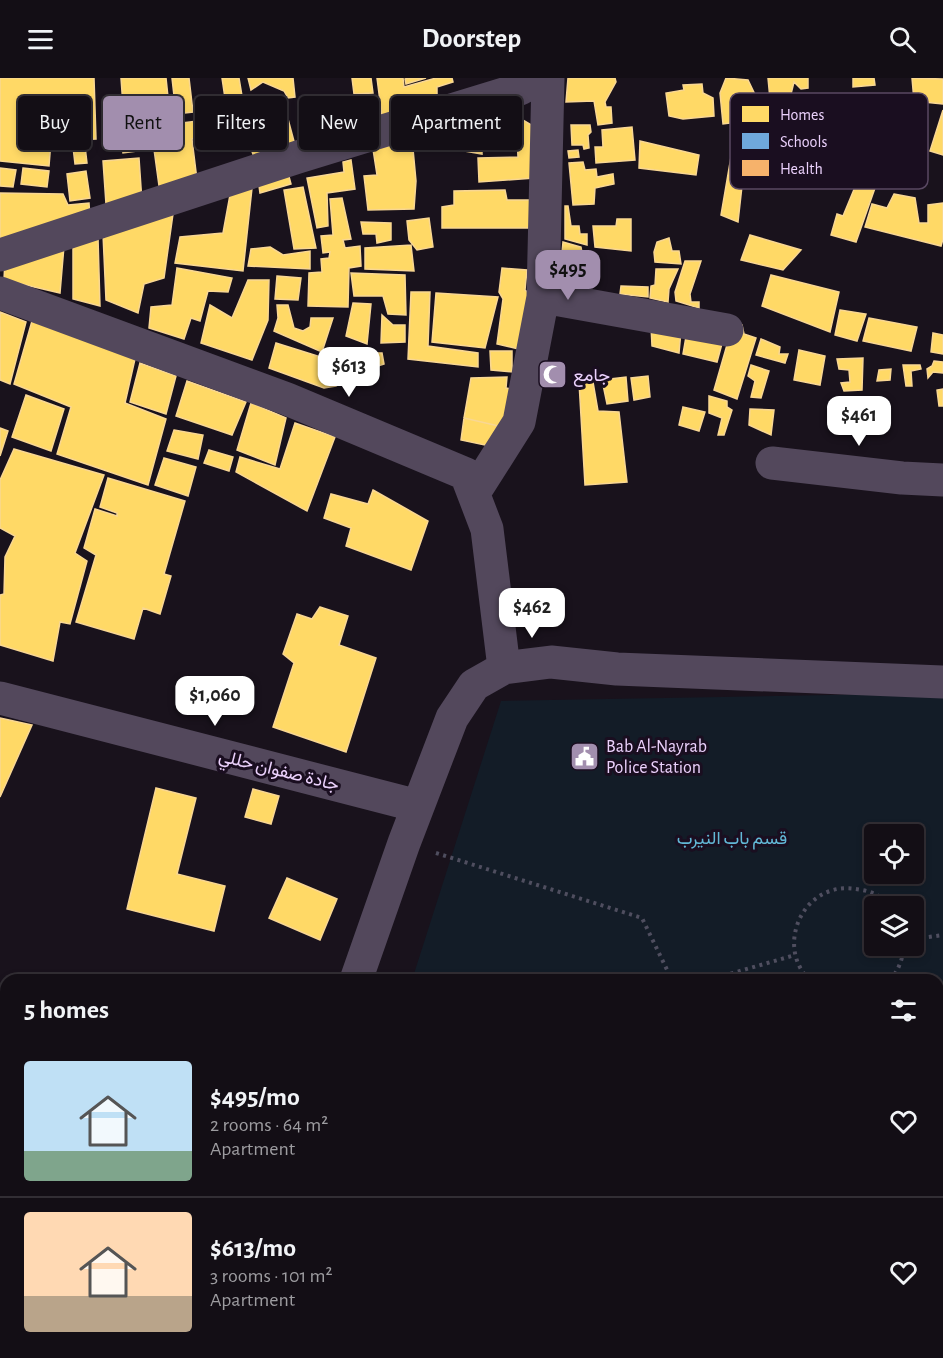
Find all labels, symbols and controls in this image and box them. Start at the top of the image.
icon: menu [24,23,57,56]
icon: search [886,23,919,56]
text: Doorstep [422,25,521,52]
legend [730,93,928,189]
chip: Buy [18,96,91,150]
chip: Rent [103,96,183,150]
chip: Filters [195,96,287,150]
chip: New [299,96,379,150]
chip: Apartment [391,96,522,150]
text: Homes [780,107,824,123]
text: Schools [780,134,827,150]
text: Health [780,161,823,177]
pin: $495 [532,250,604,301]
text: $495 [549,259,587,279]
pin: $613 [313,347,385,398]
text: $613 [332,356,366,376]
mosque icon: جامع [536,359,568,391]
place label: جامع [573,367,610,387]
pin: $461 [823,396,895,447]
text: $461 [841,405,877,425]
pin: $462 [496,588,568,639]
text: $462 [513,597,551,617]
pin: $1,060 [166,676,264,727]
text: $1,060 [189,685,241,705]
place label: Bab Al-Nayrab Police Station [606,738,707,777]
public building icon: Bab Al-Nayrab Police Station [569,740,601,772]
street label: جادة صفوان حللي [216,747,341,799]
map controls [864,824,924,956]
button: locate [864,824,924,884]
park label: قسم باب النيرب [677,830,787,850]
button: layers [864,896,924,956]
icon: filters [887,994,920,1027]
text: 5 homes [24,997,109,1023]
text: $495/mo [210,1084,300,1110]
icon: home [72,1085,144,1157]
icon: heart [887,1105,920,1138]
text: 2 rooms · 64 m² [210,1115,328,1135]
text: Apartment [210,1139,295,1159]
text: $613/mo [210,1235,296,1261]
icon: home [72,1236,144,1308]
icon: heart [887,1256,920,1289]
text: 3 rooms · 101 m² [210,1266,333,1286]
text: Apartment [210,1290,295,1310]

